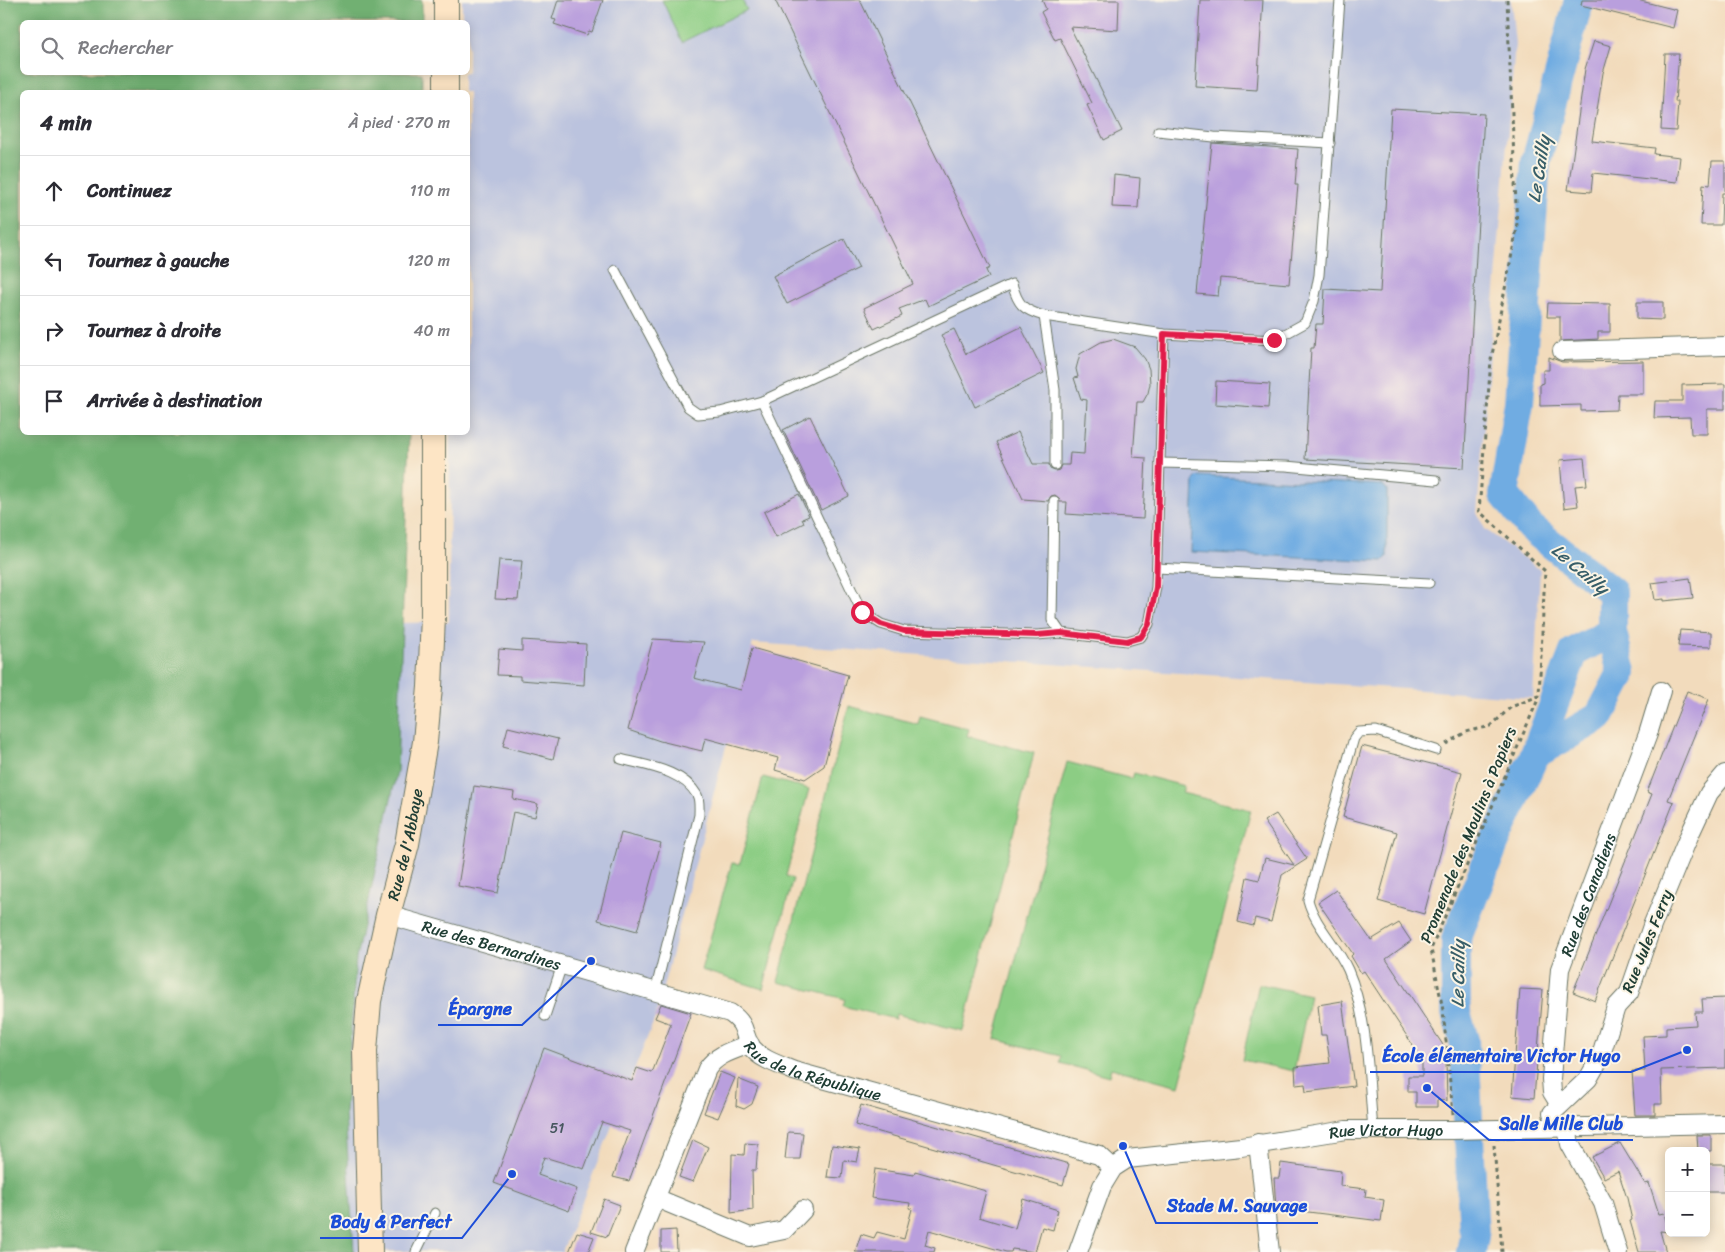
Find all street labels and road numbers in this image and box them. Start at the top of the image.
street label: Promenade des Moulins à Papiers [1411,722,1525,948]
street label: Rue de l'Abbaye [378,786,431,904]
street label: Rue des Canadiens [1552,829,1624,960]
street label: Rue Jules Ferry [1613,884,1681,997]
street label: Rue des Bernardines [419,911,565,979]
street label: Rue de la République [736,1034,885,1109]
street label: Rue Victor Hugo [1327,1115,1443,1147]

